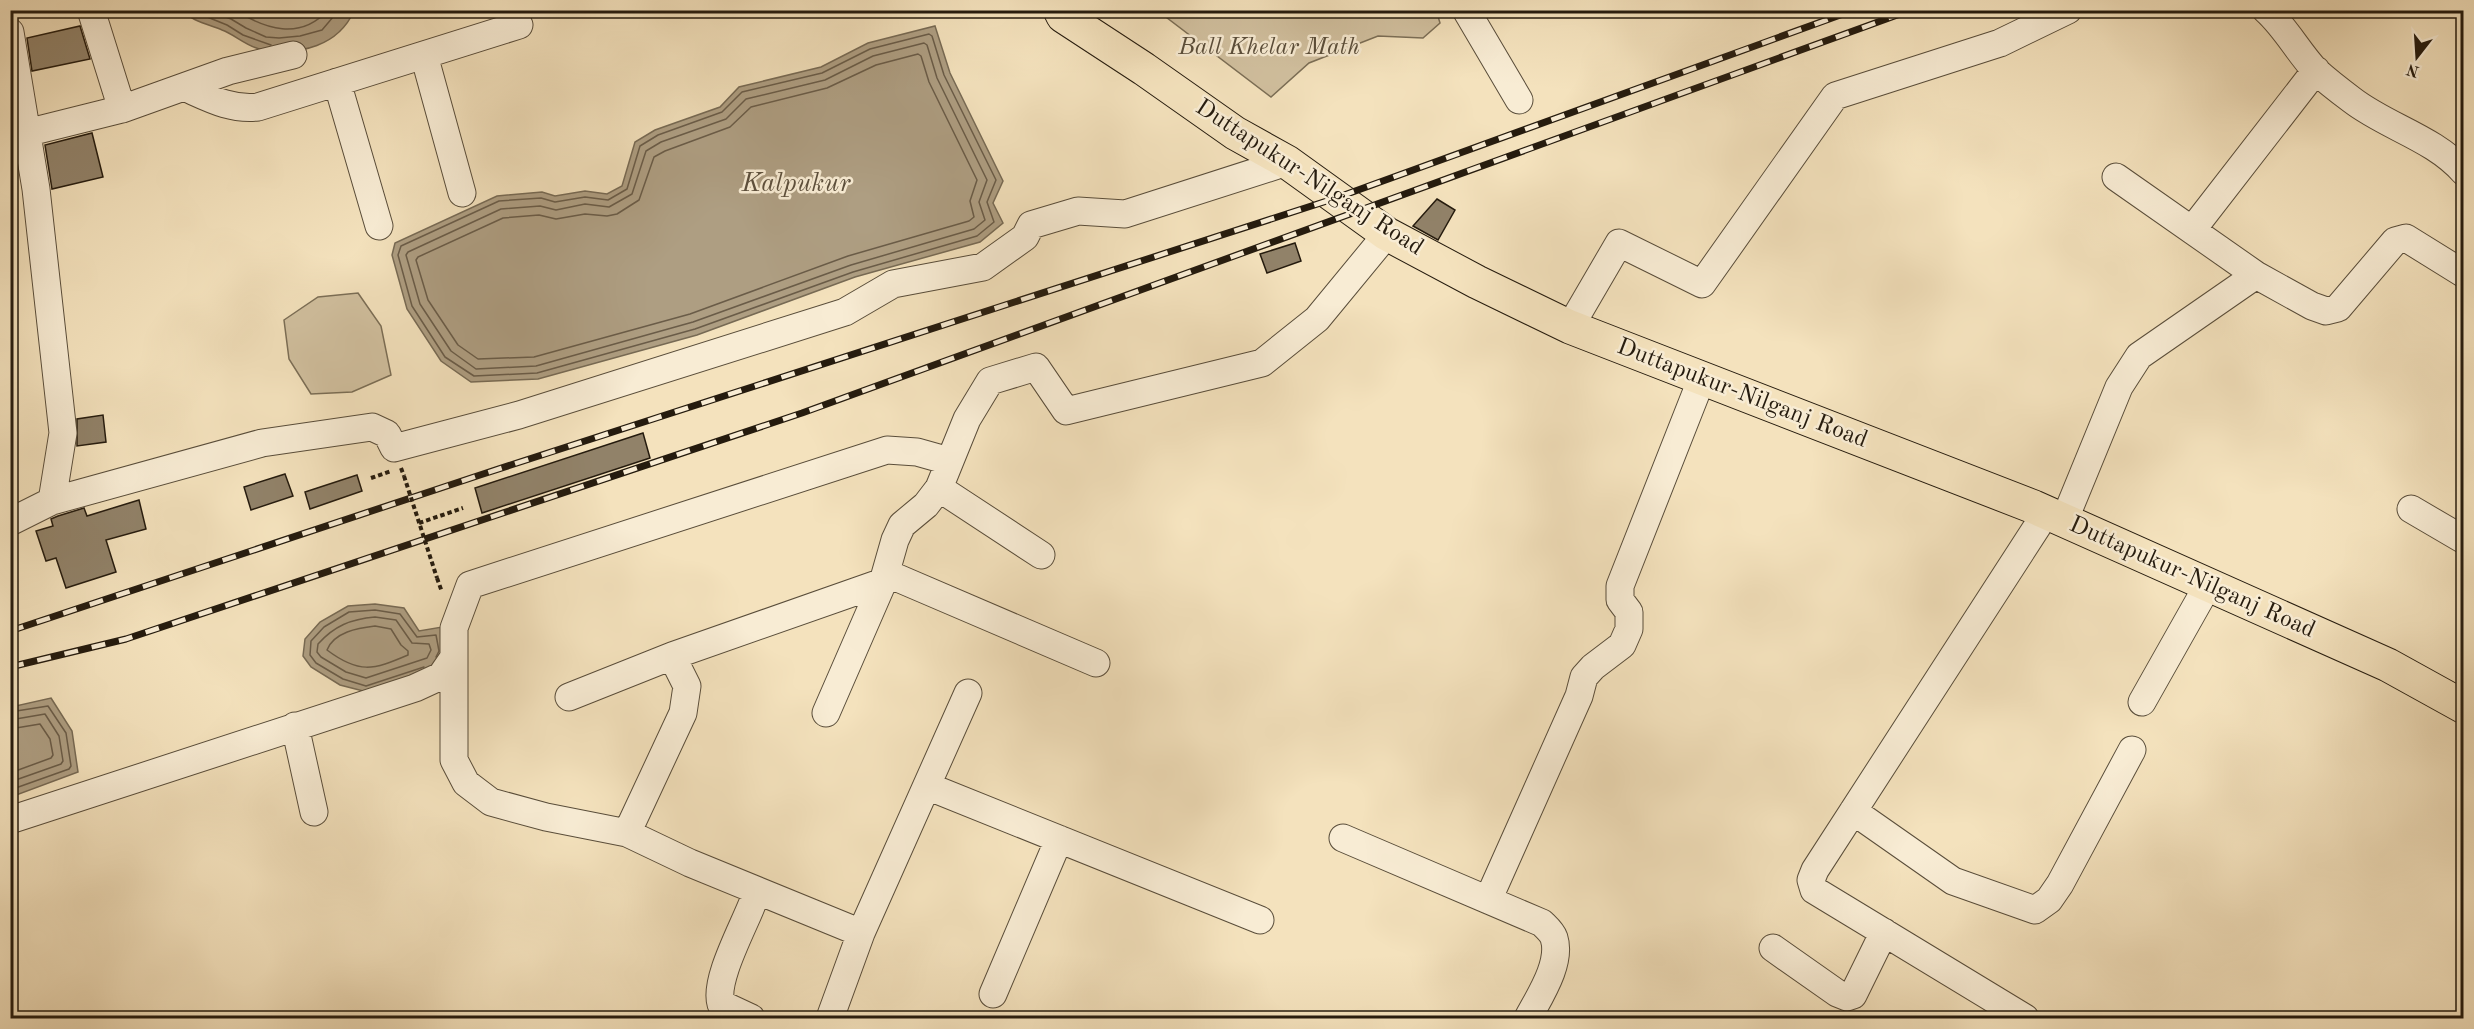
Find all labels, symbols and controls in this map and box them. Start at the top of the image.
north arrow [2387,27,2447,87]
park label: Ball Khelar Math [1177,36,1360,60]
text: N [2404,60,2421,79]
street label: Duttapukur-Nilganj Road [1191,95,1427,261]
water label: Kalpukur [741,171,851,197]
street label: Duttapukur-Nilganj Road [1613,335,1871,453]
street label: Duttapukur-Nilganj Road [2065,513,2319,643]

